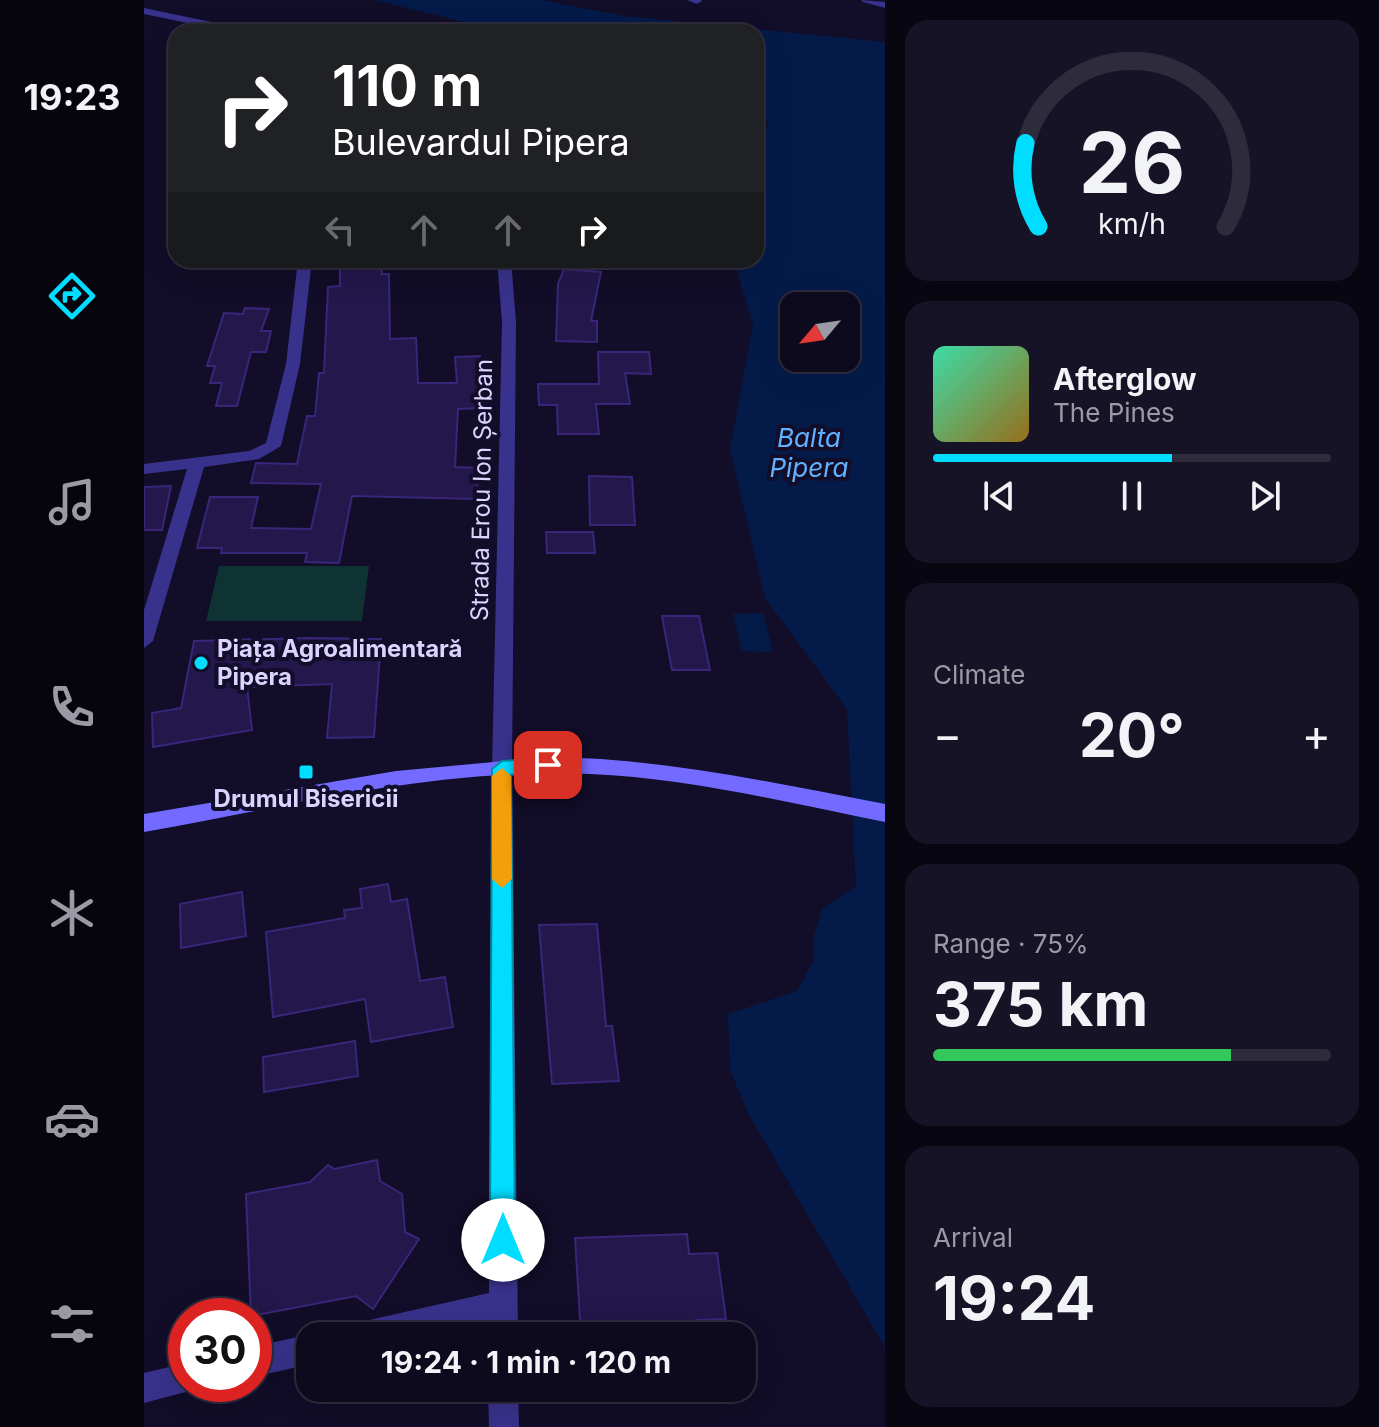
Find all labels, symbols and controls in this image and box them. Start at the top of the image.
text: 110 m [332,52,482,120]
icon: right [200,56,304,160]
text: 19:23 [24,75,120,119]
text: 26 [1079,111,1185,212]
text: Bulevardul Pipera [332,120,630,164]
text: km/h [1098,206,1166,241]
icon: left [318,208,362,252]
icon: ahead [402,208,446,252]
icon: ahead [486,208,530,252]
icon: right [570,208,614,252]
icon: directions [44,268,100,324]
north arrow [780,292,860,372]
map controls [780,292,860,372]
street label: Strada Erou Ion Șerban [465,359,498,621]
text: Afterglow [1053,361,1197,397]
text: The Pines [1053,397,1175,428]
water label: Balta Pipera [769,422,849,483]
icon: music [44,474,100,530]
icon: previous [977,474,1021,518]
icon: pause [1110,474,1154,518]
icon: next [1243,474,1287,518]
place label: Piața Agroalimentară Pipera [217,634,462,691]
marker: Piața Agroalimentară Pipera [192,654,210,672]
text: Climate [933,659,1025,690]
icon: phone [44,679,100,735]
text: 20° [1079,699,1185,771]
text: − [933,708,962,762]
text: + [1302,708,1331,762]
pin [514,731,582,799]
icon: arrive [526,743,570,787]
marker: Drumul Bisericii [297,763,315,781]
place label: Drumul Bisericii [214,784,398,813]
icon: climate [44,885,100,941]
text: Range · 75% [933,928,1089,959]
text: 375 km [933,968,1148,1040]
icon: car [44,1091,100,1147]
position arrow [461,1198,545,1282]
text: Arrival [933,1222,1013,1253]
text: 19:24 [933,1262,1095,1334]
icon: filters [44,1296,100,1352]
speed limit sign: 30 [168,1298,272,1402]
text: 19:24 · 1 min · 120 m [381,1344,671,1380]

